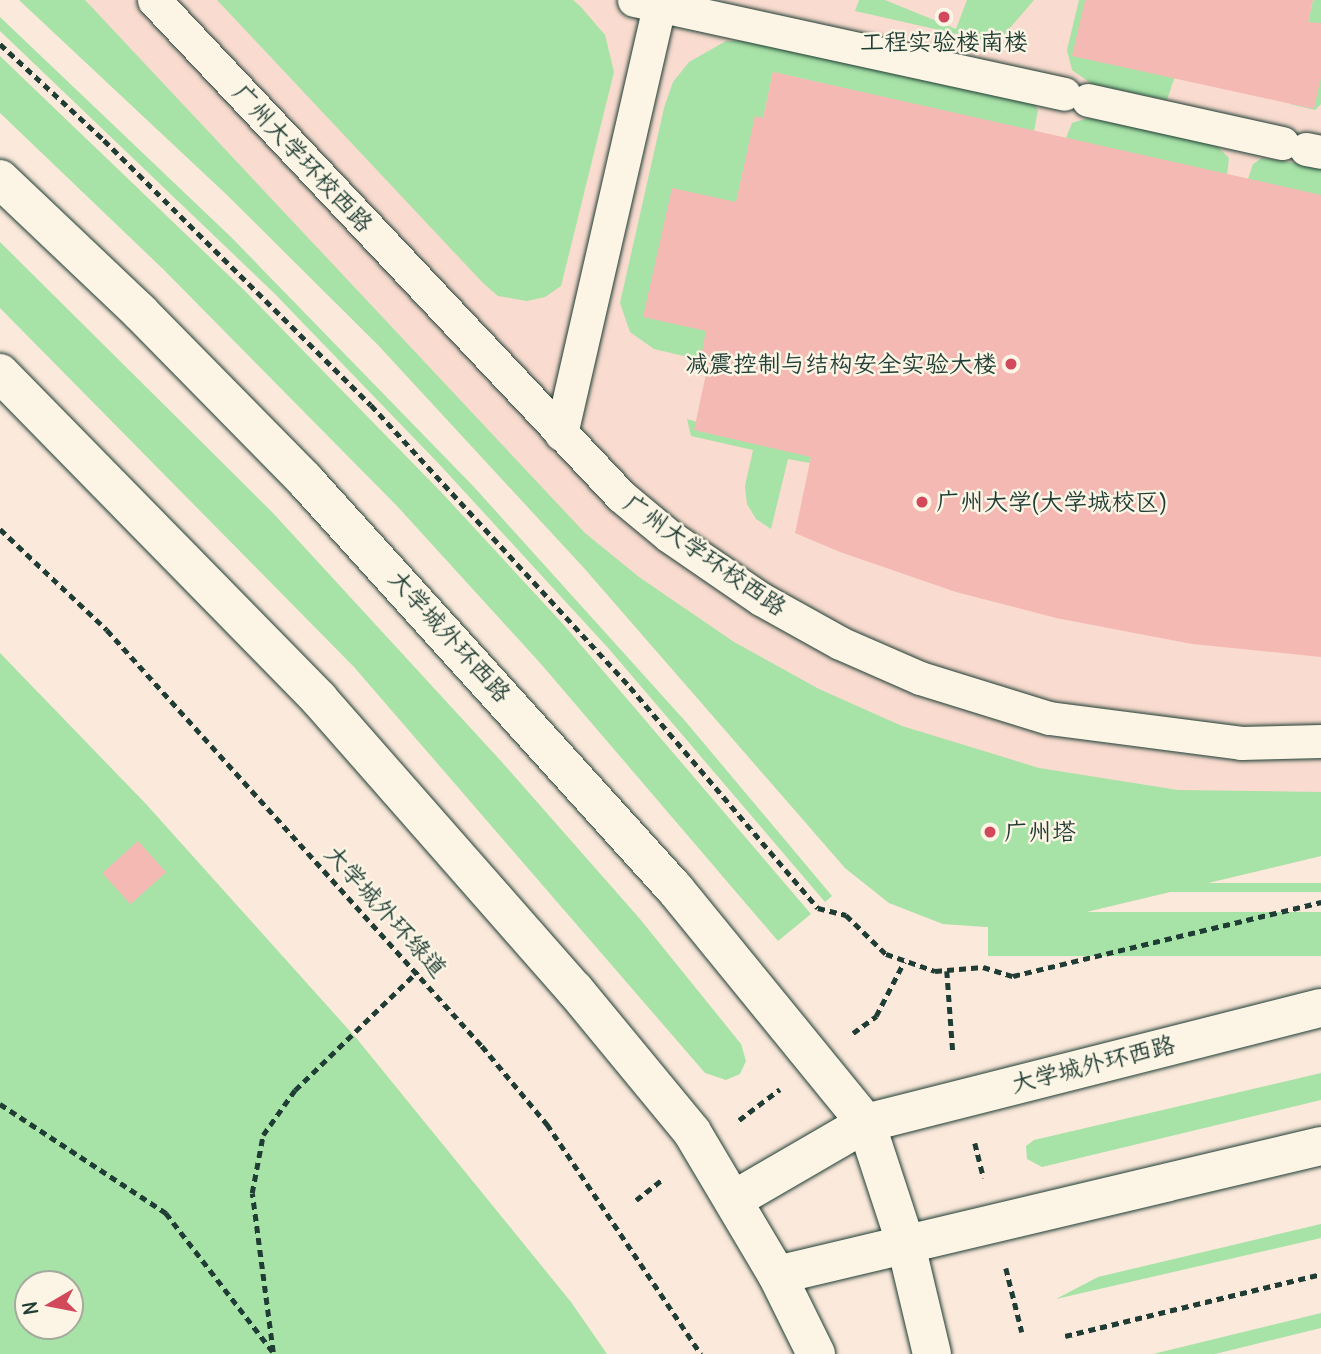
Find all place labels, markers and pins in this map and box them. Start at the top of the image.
marker: 工程实验楼南楼 [936,9,952,25]
place label: 工程实验楼南楼 [860,28,1028,56]
place label: 减震控制与结构安全实验大楼 [685,350,997,378]
marker: 减震控制与结构安全实验大楼 [1003,356,1019,372]
place label: 广州大学(大学城校区) [936,488,1167,516]
marker: 广州大学(大学城校区) [914,494,930,510]
place label: 广州塔 [1004,818,1076,846]
marker: 广州塔 [982,824,998,840]

